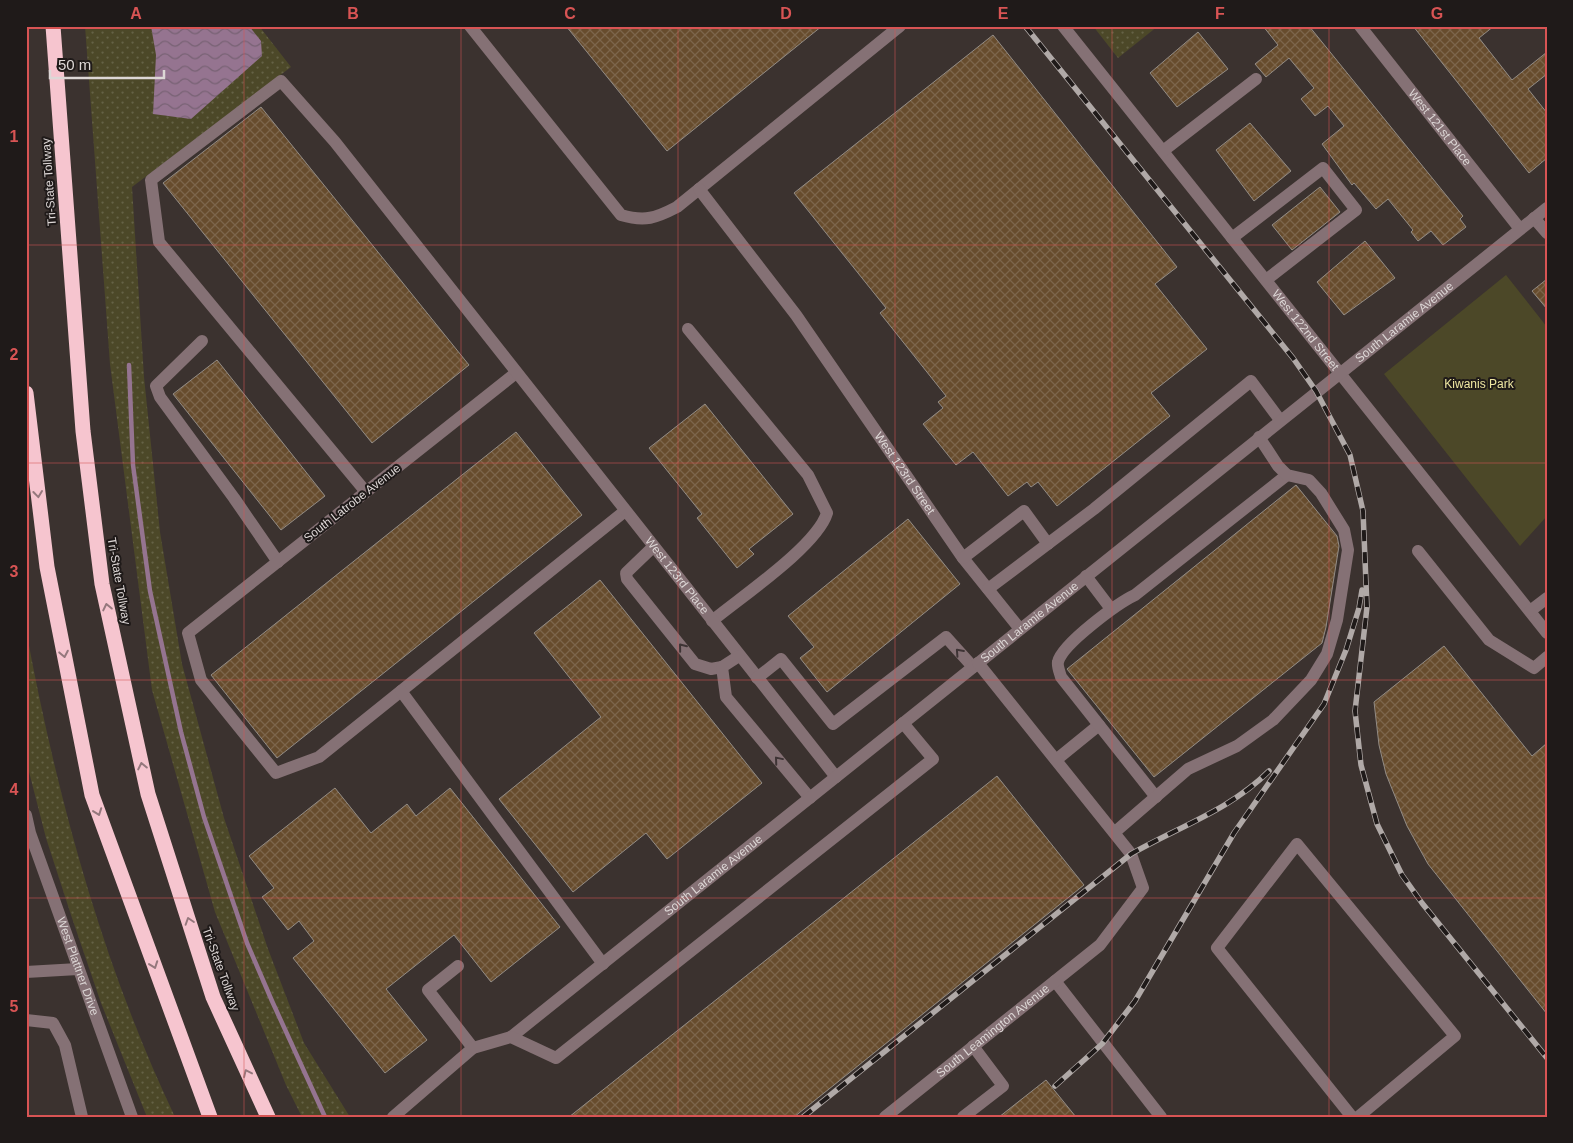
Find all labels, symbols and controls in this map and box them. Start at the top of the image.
text: A [130,5,142,22]
text: B [347,5,359,22]
text: C [564,5,576,22]
text: D [780,5,792,22]
text: E [998,5,1009,22]
text: F [1215,5,1225,22]
text: G [1431,5,1443,22]
scale bar [50,48,164,80]
text: 50 m [58,56,91,73]
street label: West 121st Place [1405,86,1474,169]
text: 1 [10,128,19,145]
street label: Tri-State Tollway [39,138,59,226]
street label: South Laramie Avenue [1352,279,1456,366]
street label: West 122nd Street [1269,287,1342,374]
text: 2 [10,346,19,363]
park label: Kiwanis Park [1444,377,1515,391]
street label: West 123rd Street [872,429,938,518]
street label: South Latrobe Avenue [301,461,403,545]
one-way arrow [32,490,43,498]
street label: West 123rd Place [642,534,712,617]
street label: Tri-State Tollway [104,536,134,626]
text: 3 [10,563,19,580]
street label: South Laramie Avenue [978,579,1081,666]
one-way arrow [102,603,113,612]
one-way arrow [679,644,687,653]
one-way arrow [58,649,69,658]
one-way arrow [956,649,965,658]
one-way arrow [776,757,784,766]
one-way arrow [137,761,148,770]
text: 4 [10,781,19,798]
one-way arrow [92,808,102,816]
street label: South Laramie Avenue [661,832,765,919]
street label: West Plattner Drive [54,915,102,1017]
one-way arrow [184,918,194,926]
street label: Tri-State Tollway [199,925,243,1013]
one-way arrow [148,960,158,969]
street label: South Leamington Avenue [933,981,1052,1080]
text: 5 [10,998,19,1015]
one-way arrow [244,1069,254,1078]

